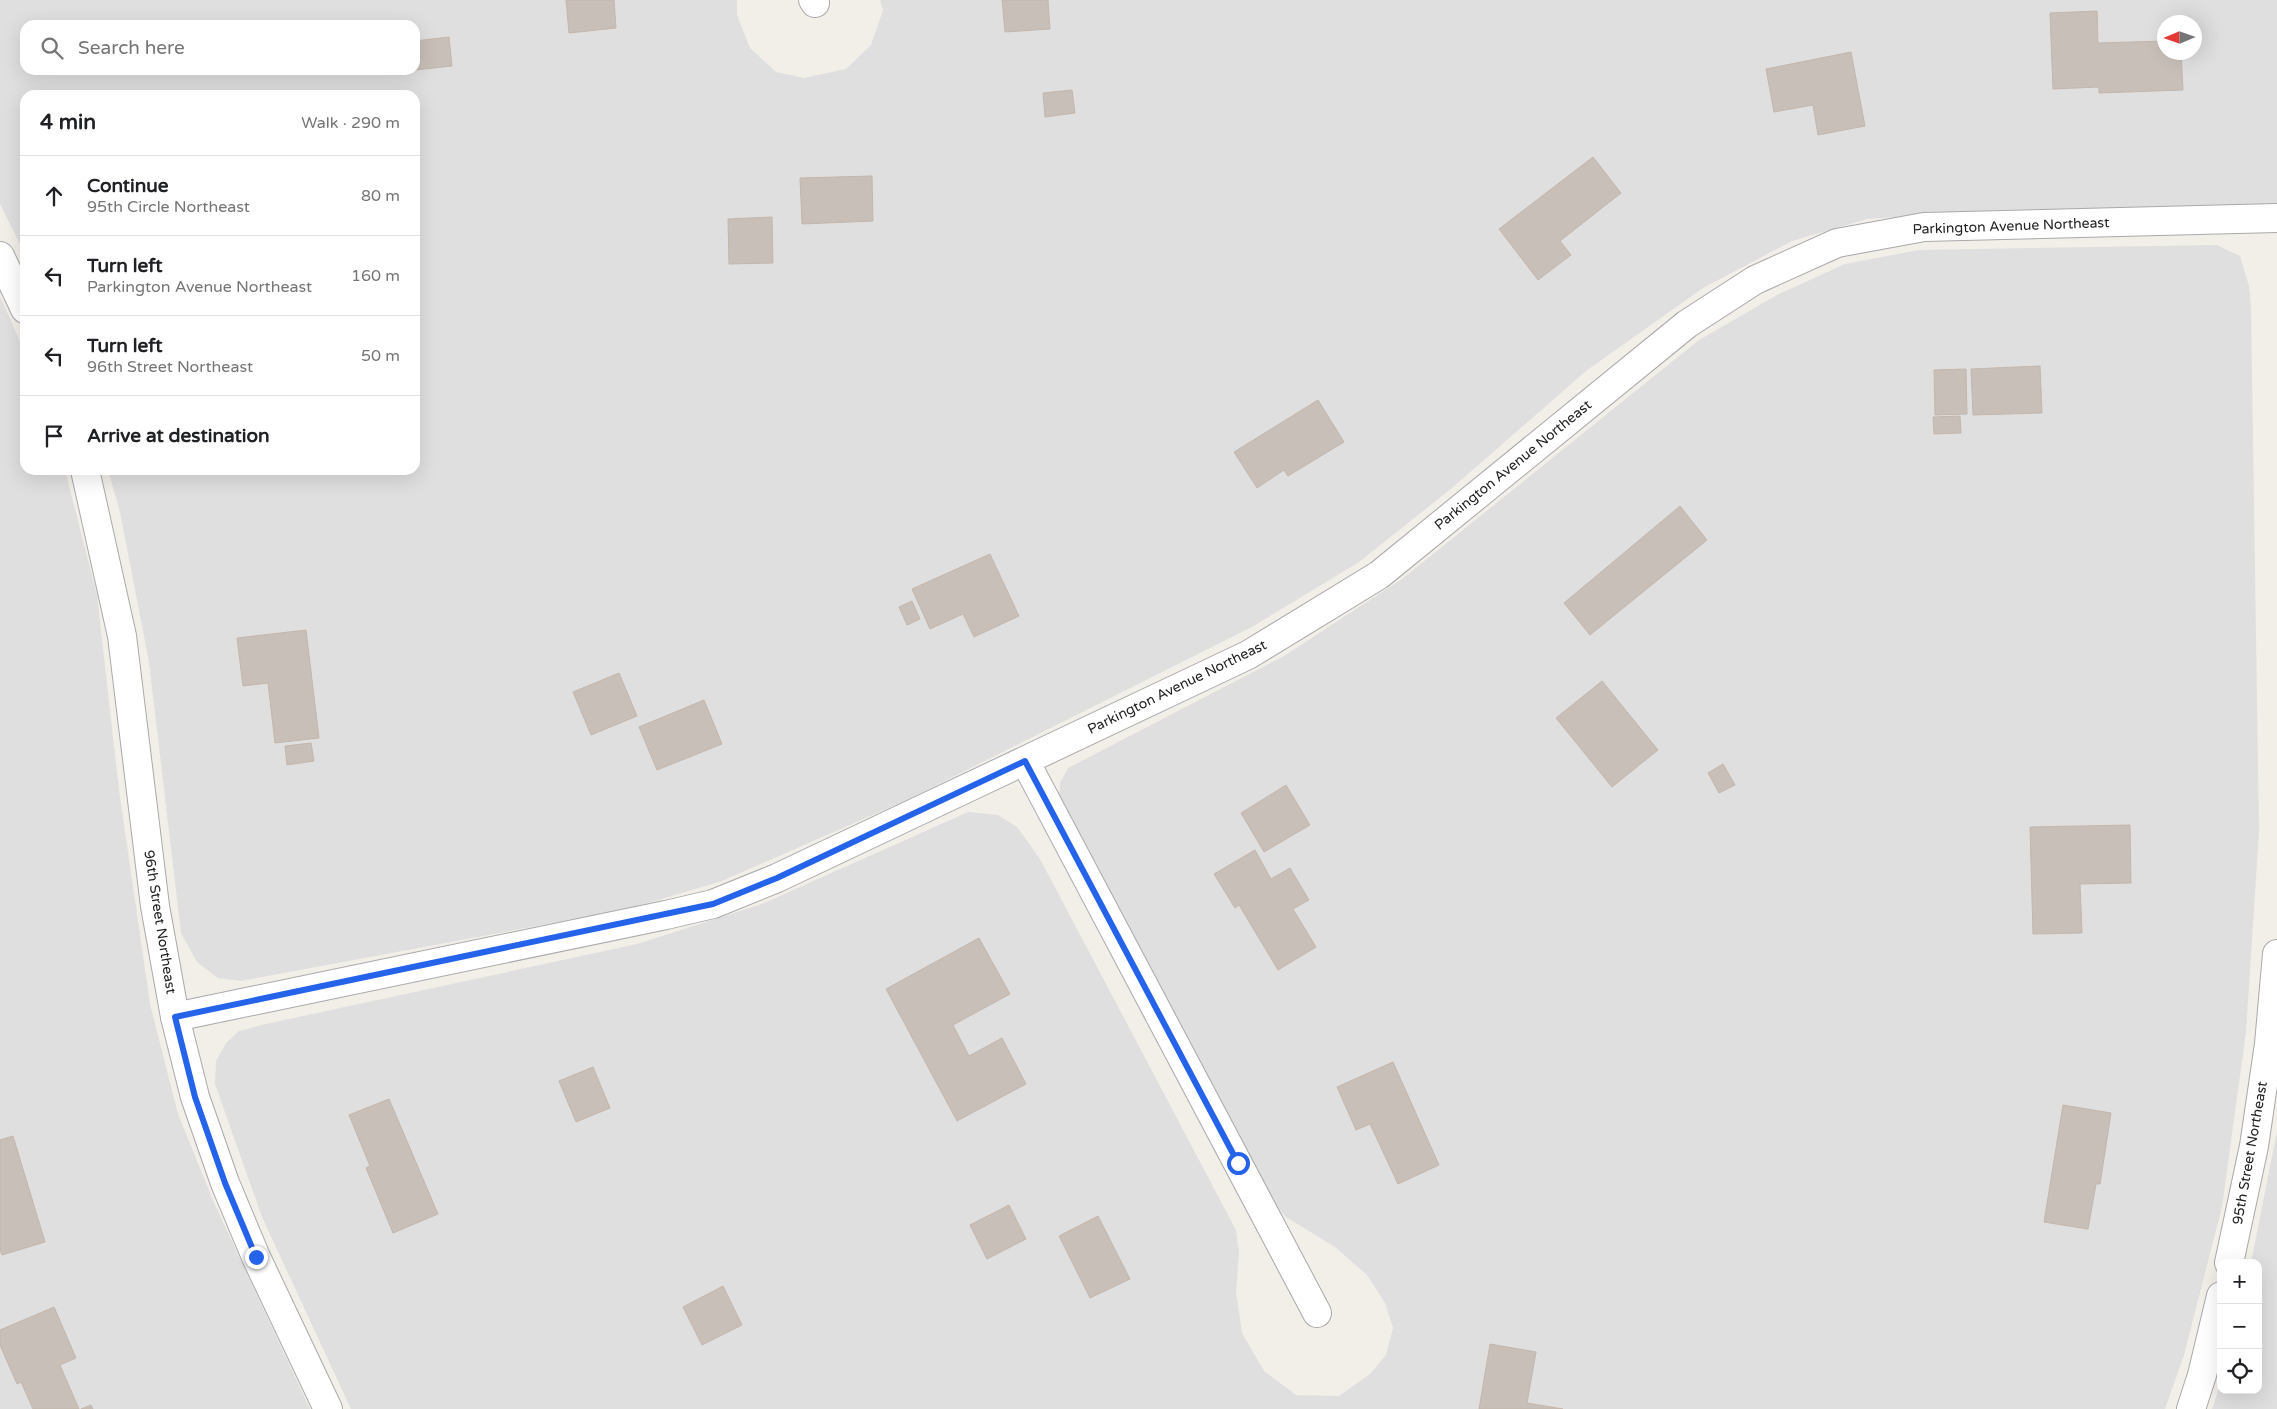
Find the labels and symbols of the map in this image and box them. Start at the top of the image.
north arrow [2157,15,2202,60]
street label: Parkington Avenue Northeast [1912,214,2110,238]
street label: Parkington Avenue Northeast [1431,396,1595,534]
street label: Parkington Avenue Northeast [1085,636,1270,738]
street label: 96th Street Northeast [140,849,180,996]
street label: 95th Street Northeast [2229,1079,2271,1226]
route start [1227,1152,1250,1175]
route end [245,1246,268,1269]

